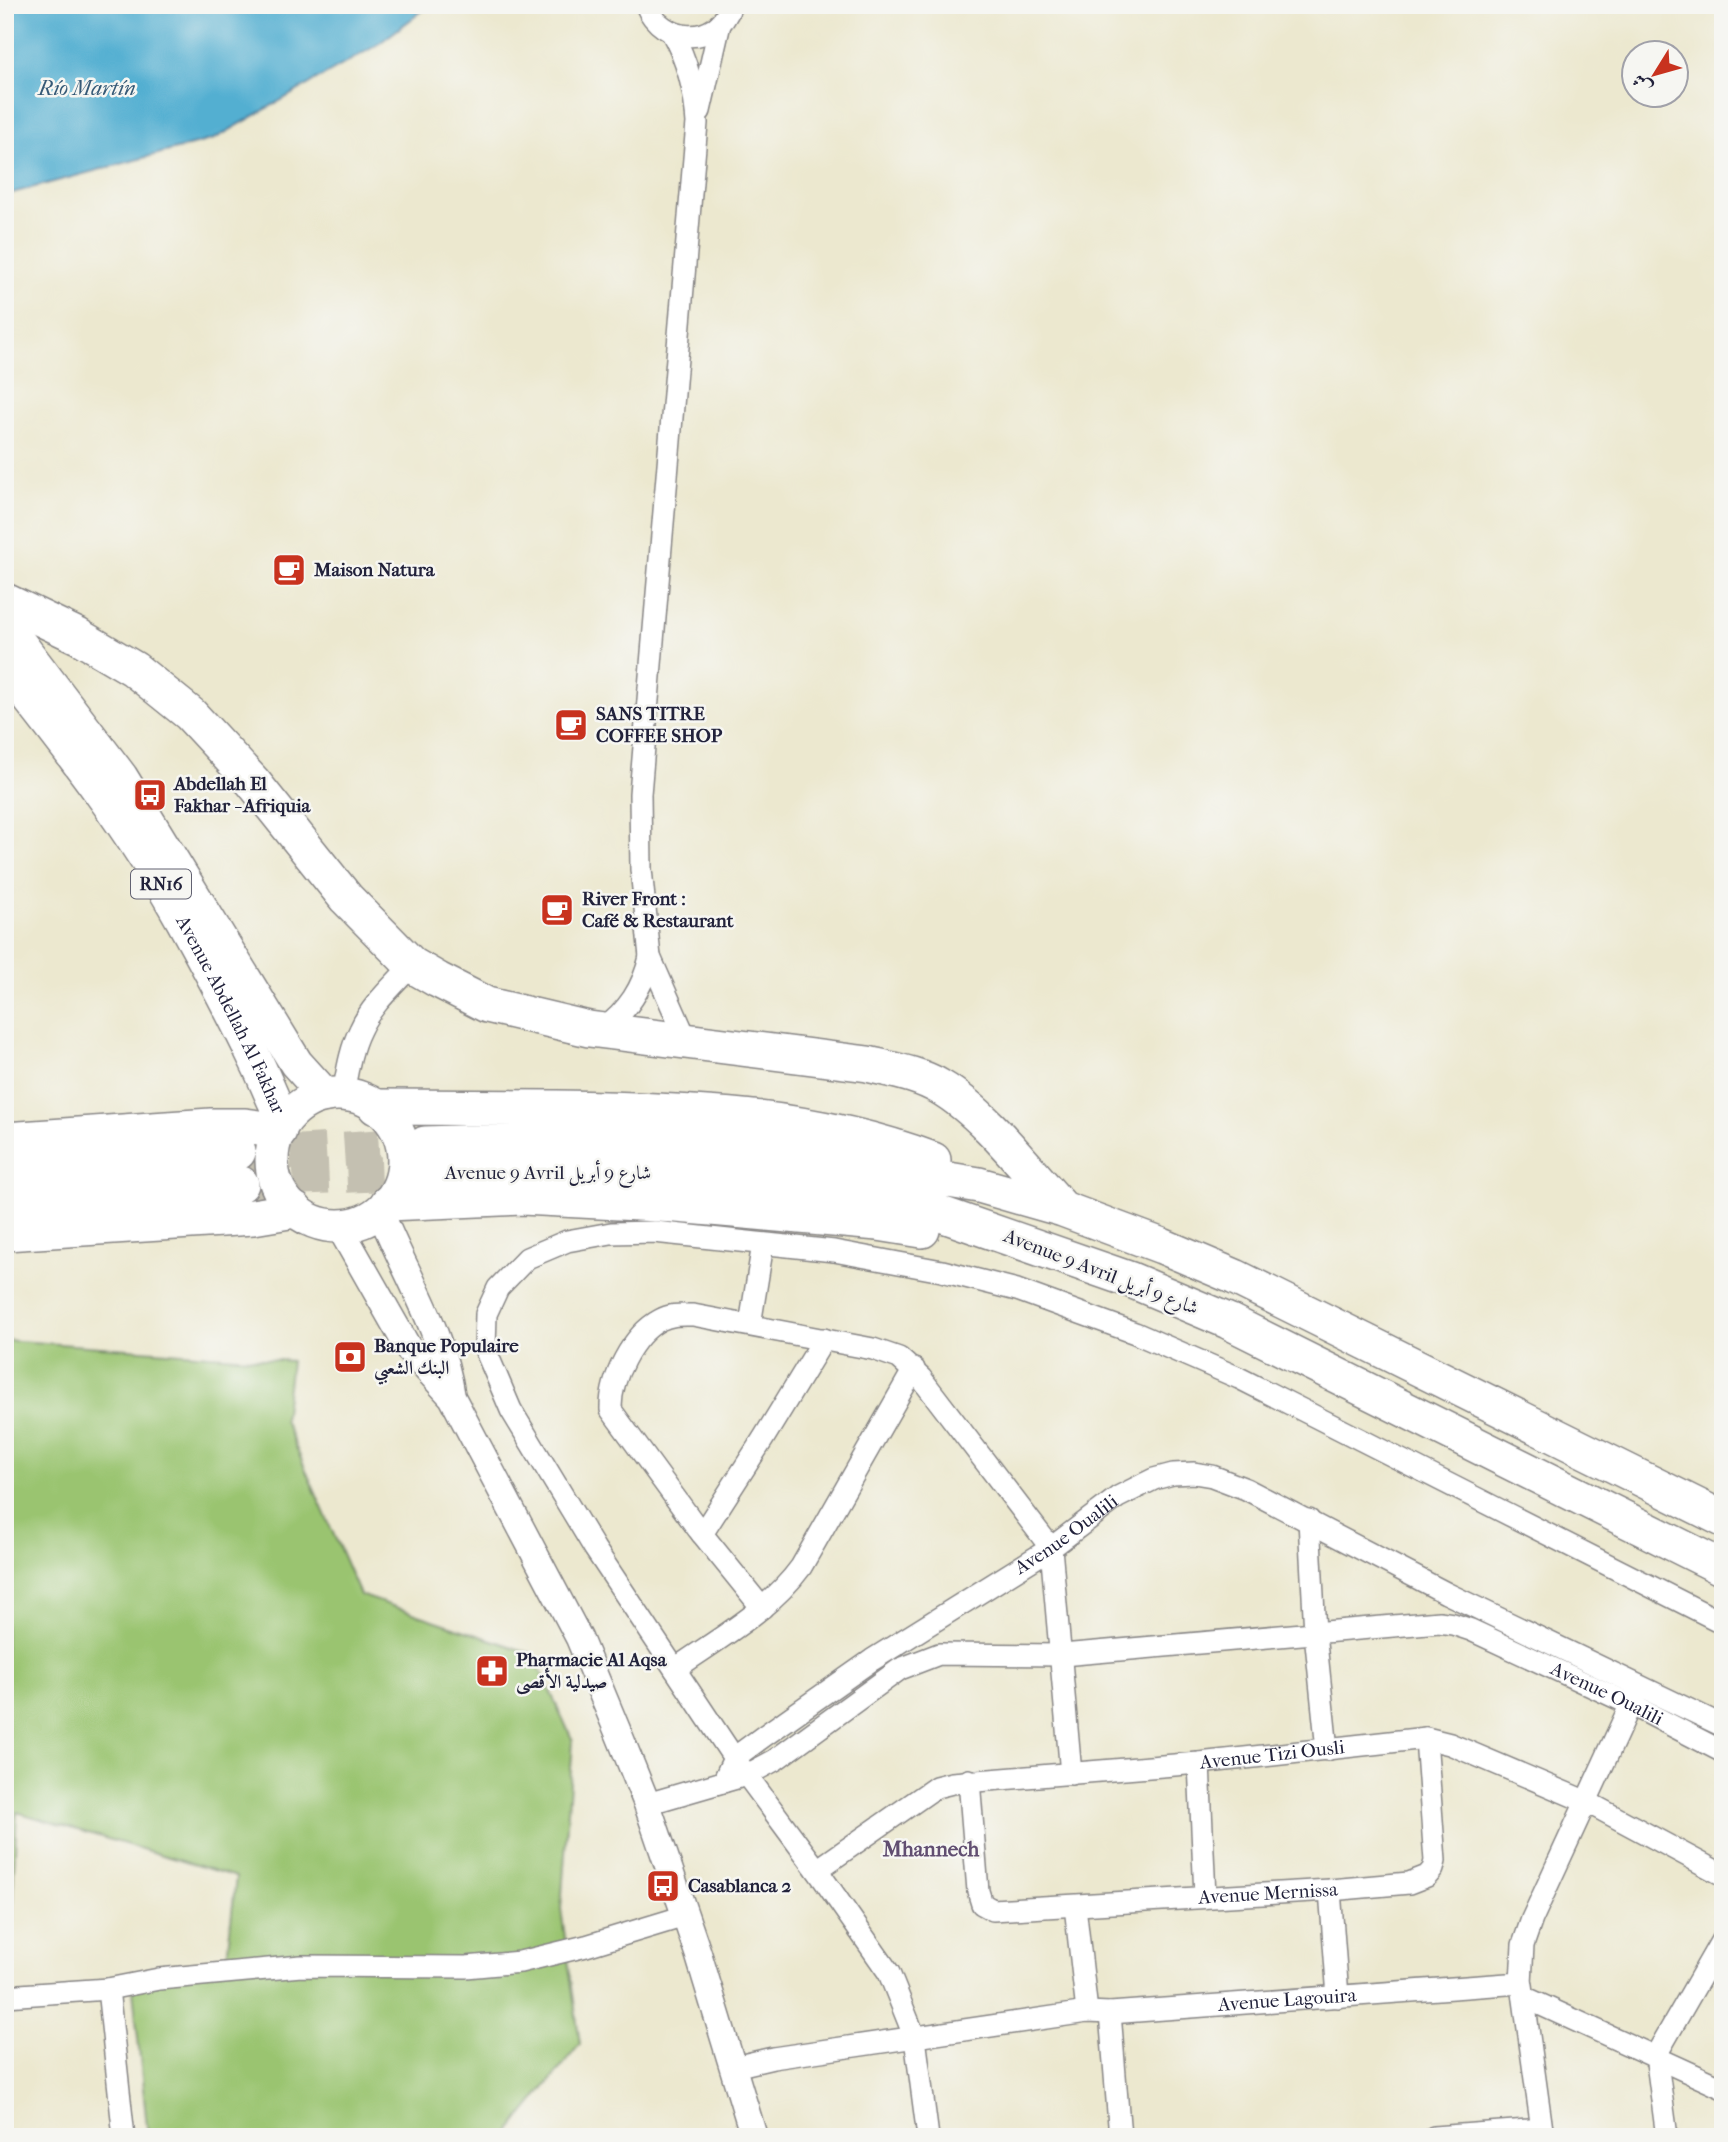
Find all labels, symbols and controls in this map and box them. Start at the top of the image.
north arrow [1620,38,1690,108]
text: ش [1628,69,1657,98]
water label: Río Martín [36,76,136,100]
cafe icon: Maison Natura [270,551,308,589]
place label: Maison Natura [313,559,436,581]
place label: SANS TITRE COFFEE SHOP [596,703,723,747]
cafe icon: SANS TITRE COFFEE SHOP [552,706,590,744]
place label: Abdellah El Fakhar - Afriquia [173,773,312,817]
bus stop icon: Abdellah El Fakhar - Afriquia [131,776,169,814]
road number: RN16 [131,870,191,898]
place label: River Front : Café & Restaurant [582,888,734,932]
cafe icon: River Front : Café & Restaurant [538,891,576,929]
street label: Avenue Abdellah Al Fakhar [171,911,290,1119]
street label: Avenue 9 Avril شارع 9 أبريل [444,1160,651,1188]
street label: Avenue 9 Avril شارع 9 أبريل [998,1222,1202,1323]
place label: Banque Populaire البنك الشعبي [374,1335,519,1385]
bank icon: Banque Populaire البنك الشعبي [331,1338,369,1376]
street label: Avenue Oualili [1010,1490,1123,1579]
place label: Pharmacie Al Aqsa صيدلية الأقصى [516,1649,668,1695]
pharmacy icon: Pharmacie Al Aqsa صيدلية الأقصى [473,1652,511,1690]
street label: Avenue Oualili [1546,1657,1667,1730]
street label: Avenue Tizi Ousli [1198,1736,1346,1774]
district label: Mhannech [882,1837,979,1861]
bus stop icon: Casablanca 2 [644,1867,682,1905]
place label: Casablanca 2 [688,1875,791,1897]
street label: Avenue Mernissa [1197,1878,1339,1909]
street label: Avenue Lagouira [1216,1984,1357,2016]

